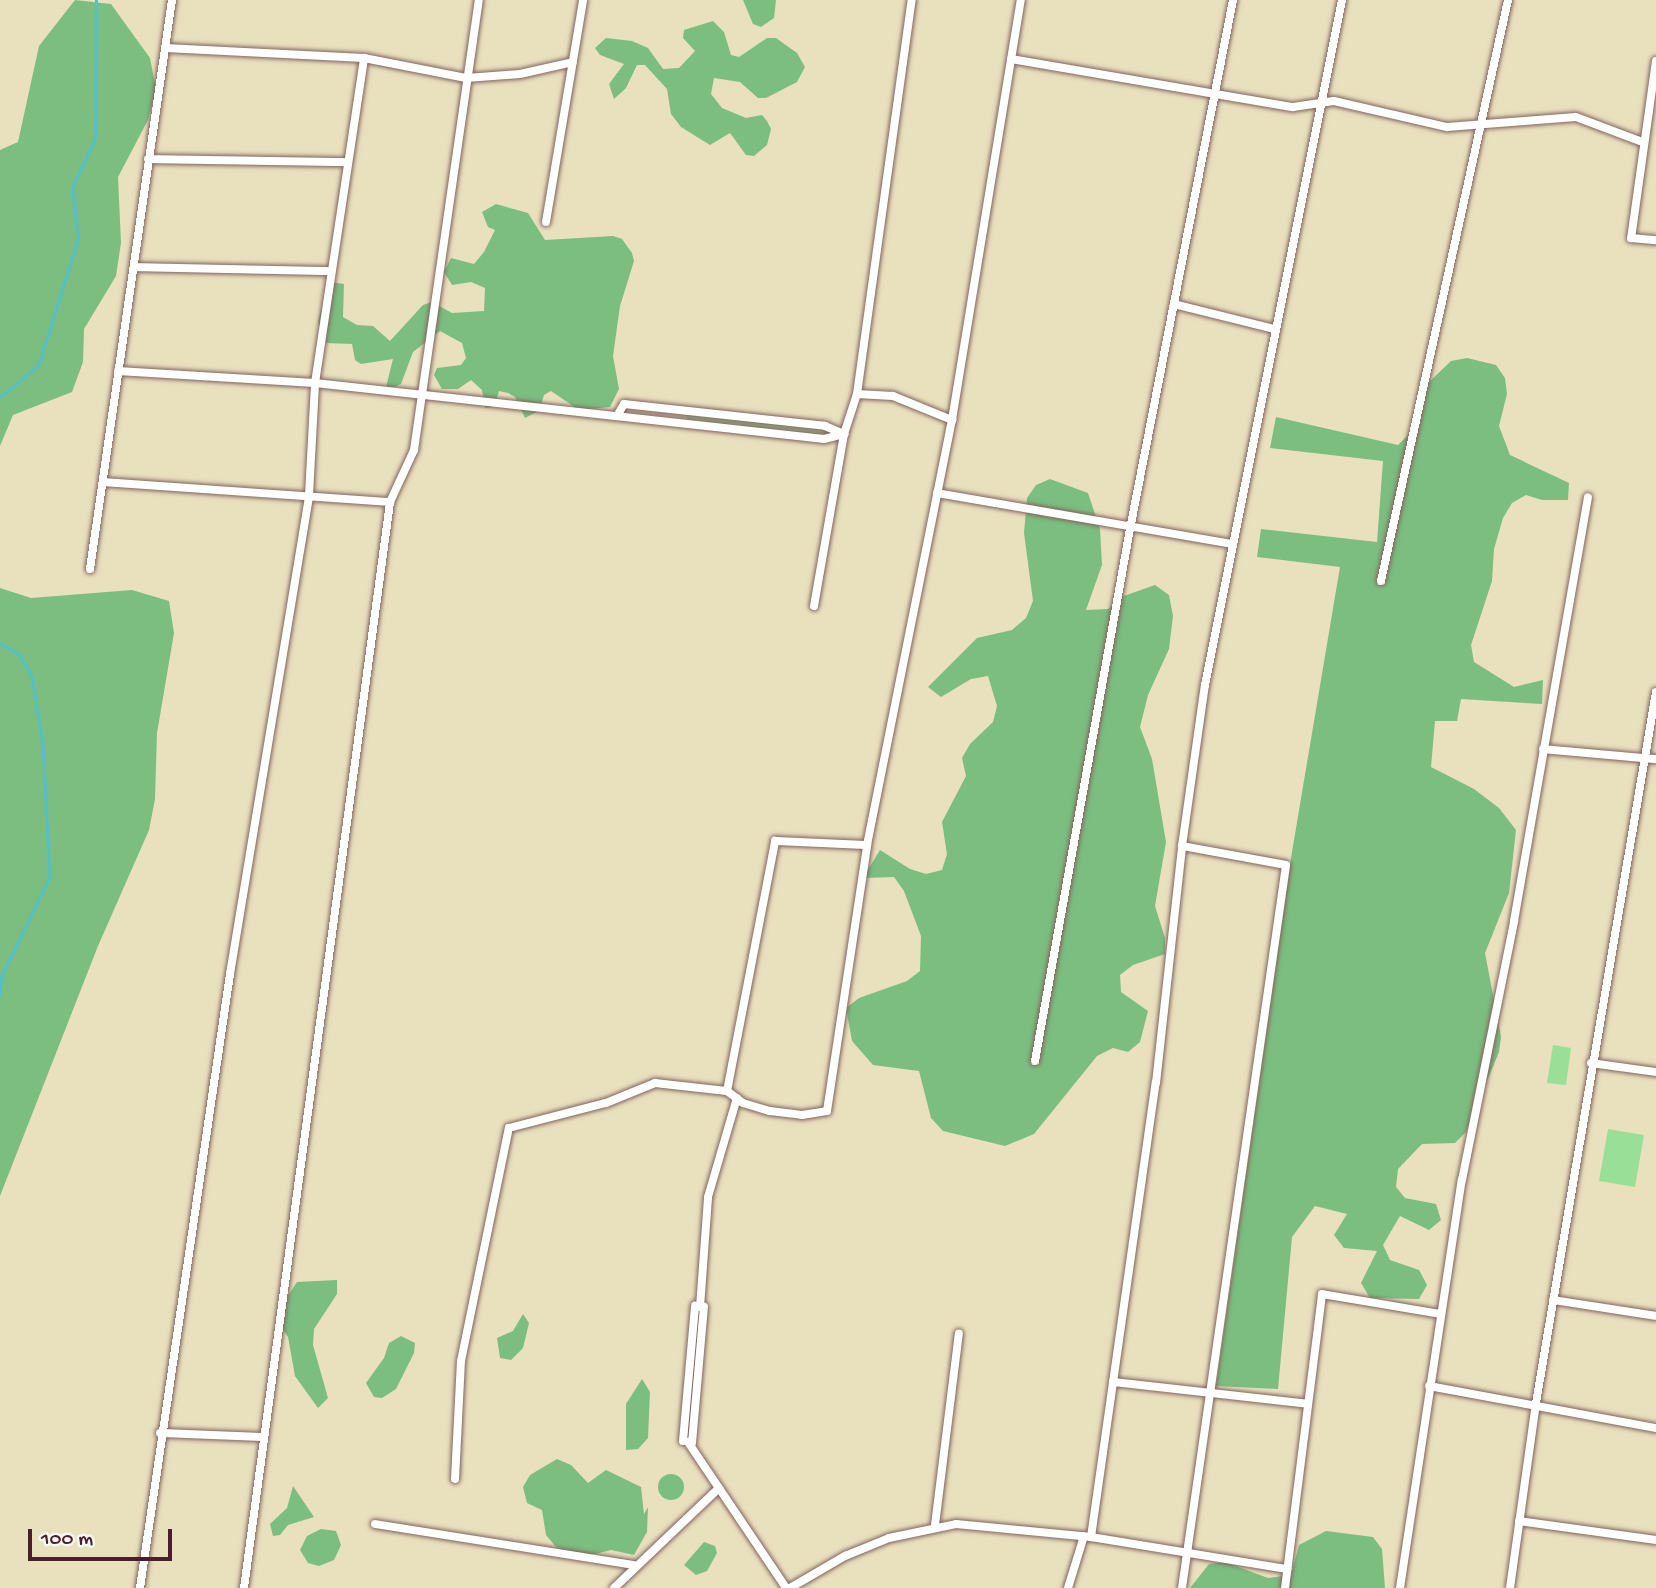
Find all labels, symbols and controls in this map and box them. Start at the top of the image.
scale bar [32,1514,175,1558]
text: 100 m [41,1528,93,1553]

